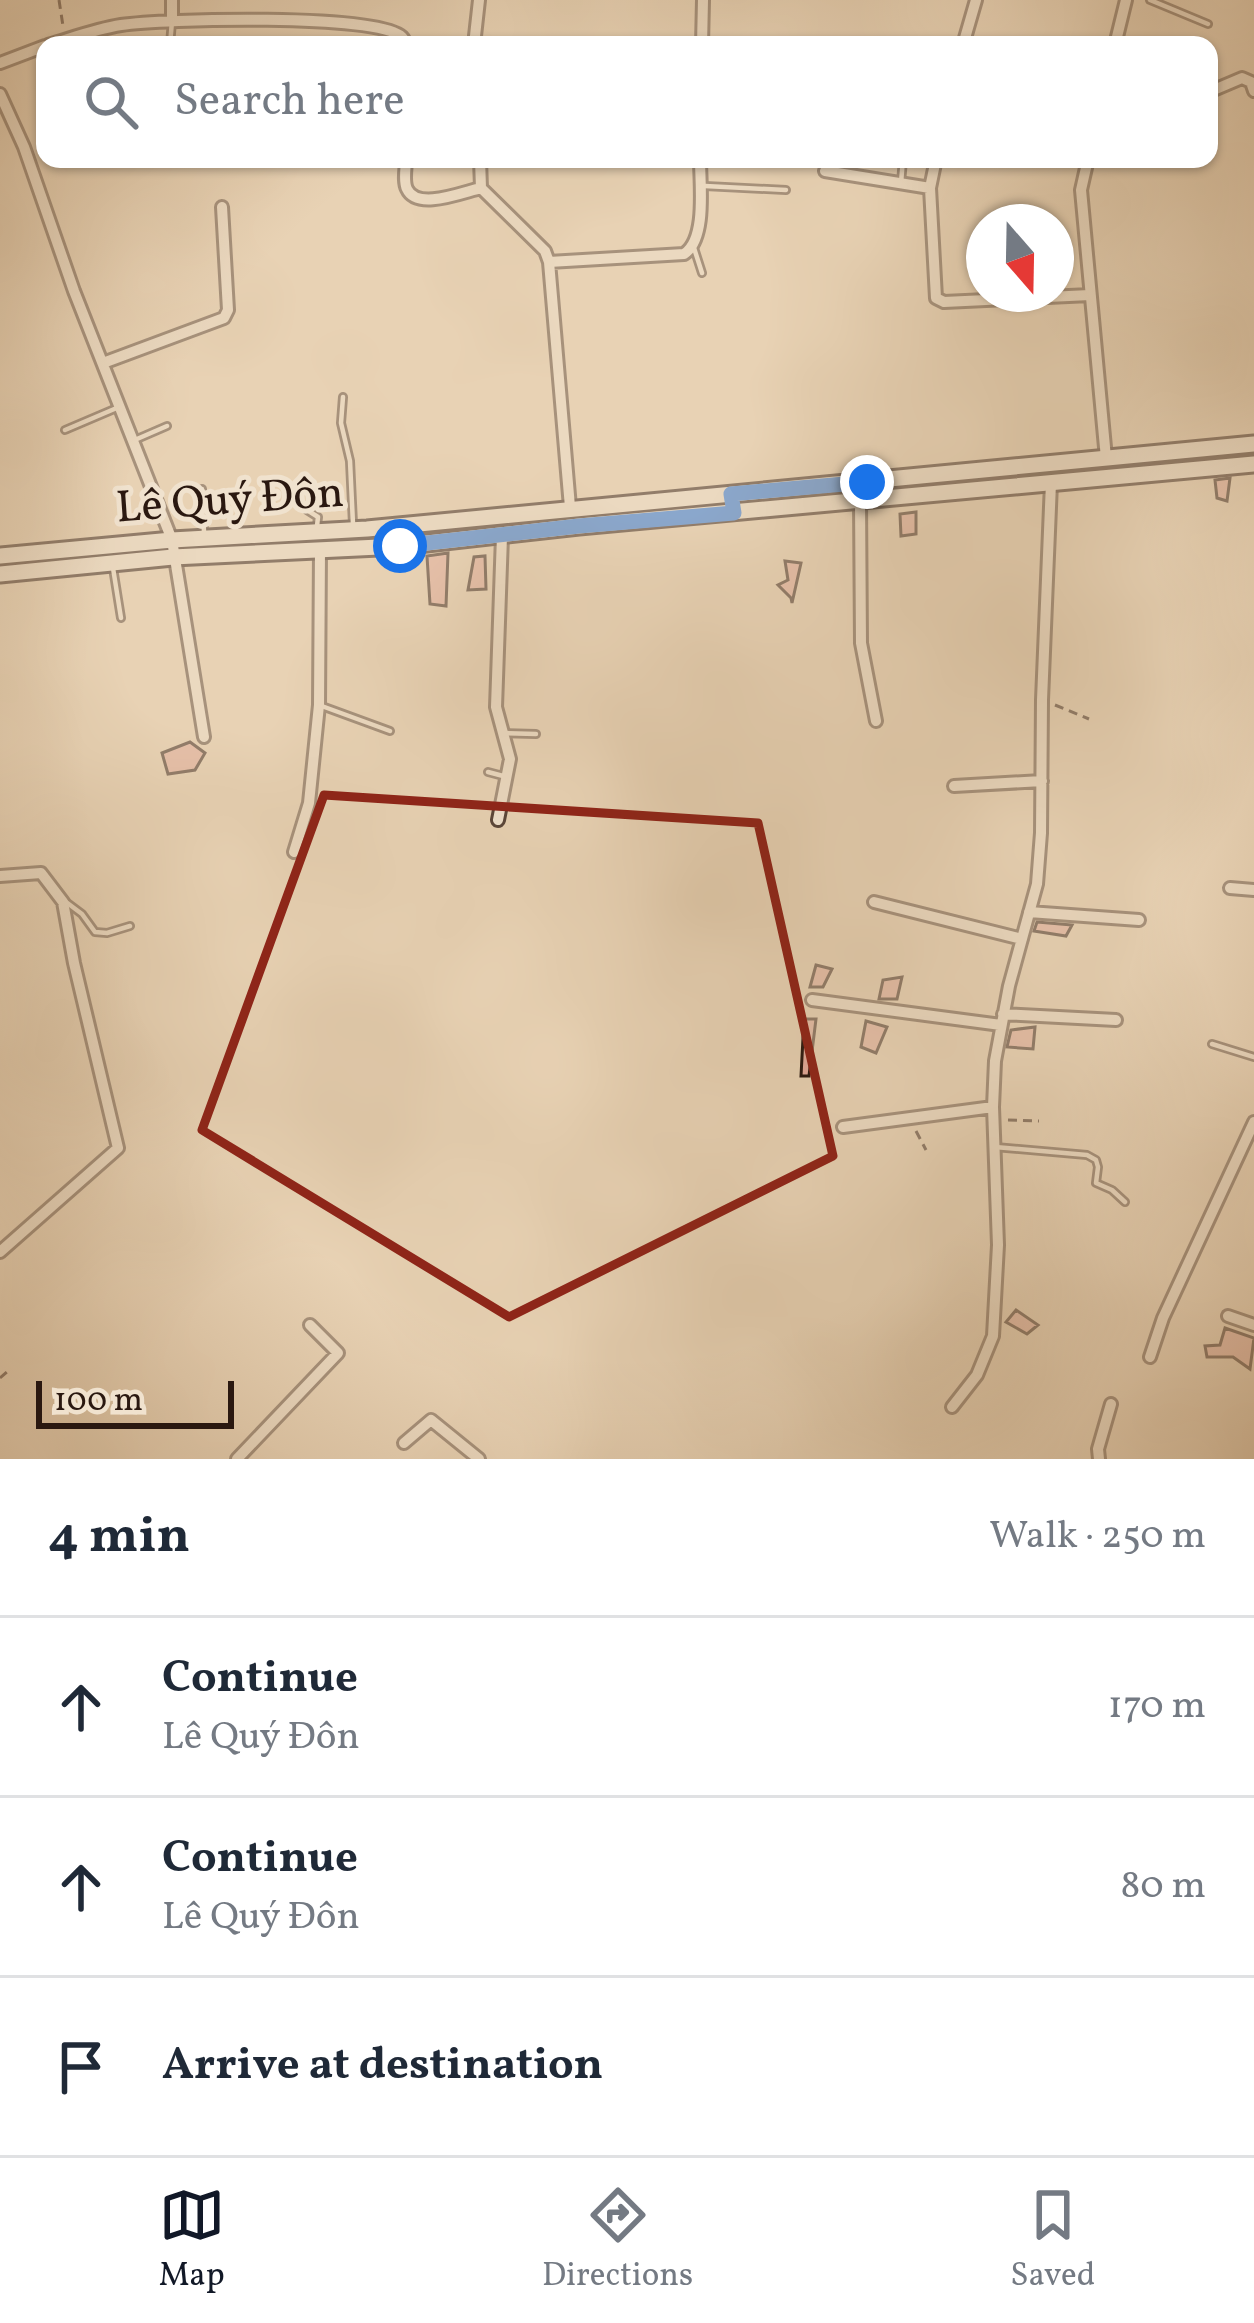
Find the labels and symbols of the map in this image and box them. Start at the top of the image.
north arrow [966,204,1074,312]
route end [840,455,894,509]
street label: Lê Quý Đôn [114,463,346,541]
route start [373,519,427,573]
scale bar [36,1375,234,1428]

